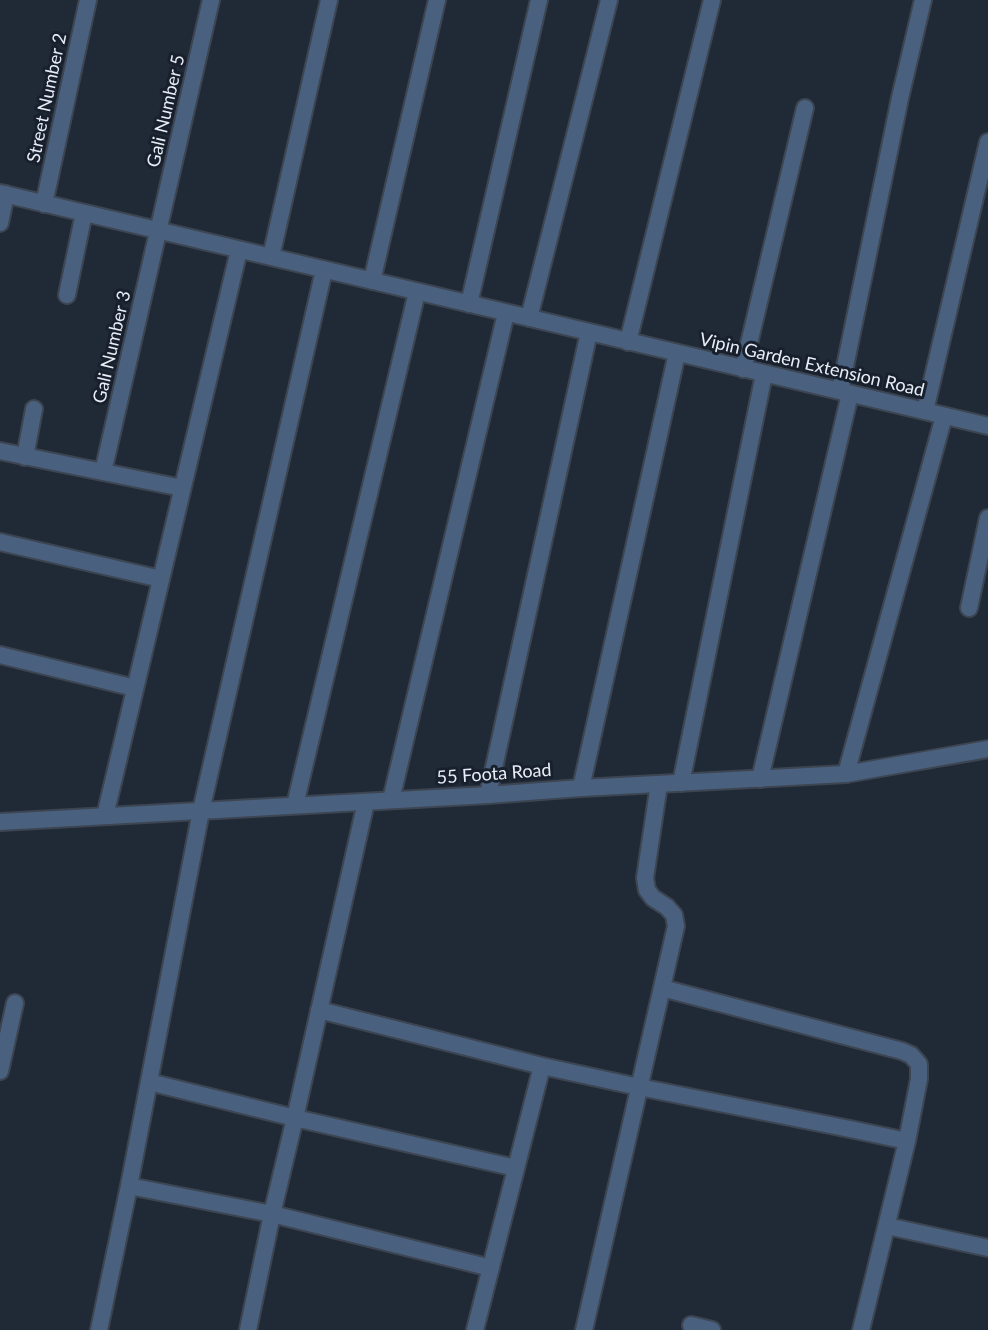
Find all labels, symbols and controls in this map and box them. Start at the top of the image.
street label: Street Number 2 [23,31,71,165]
street label: Gali Number 5 [143,53,189,169]
street label: Gali Number 3 [89,289,135,405]
street label: Vipin Garden Extension Road [697,329,927,401]
street label: 55 Foota Road [436,759,552,789]

